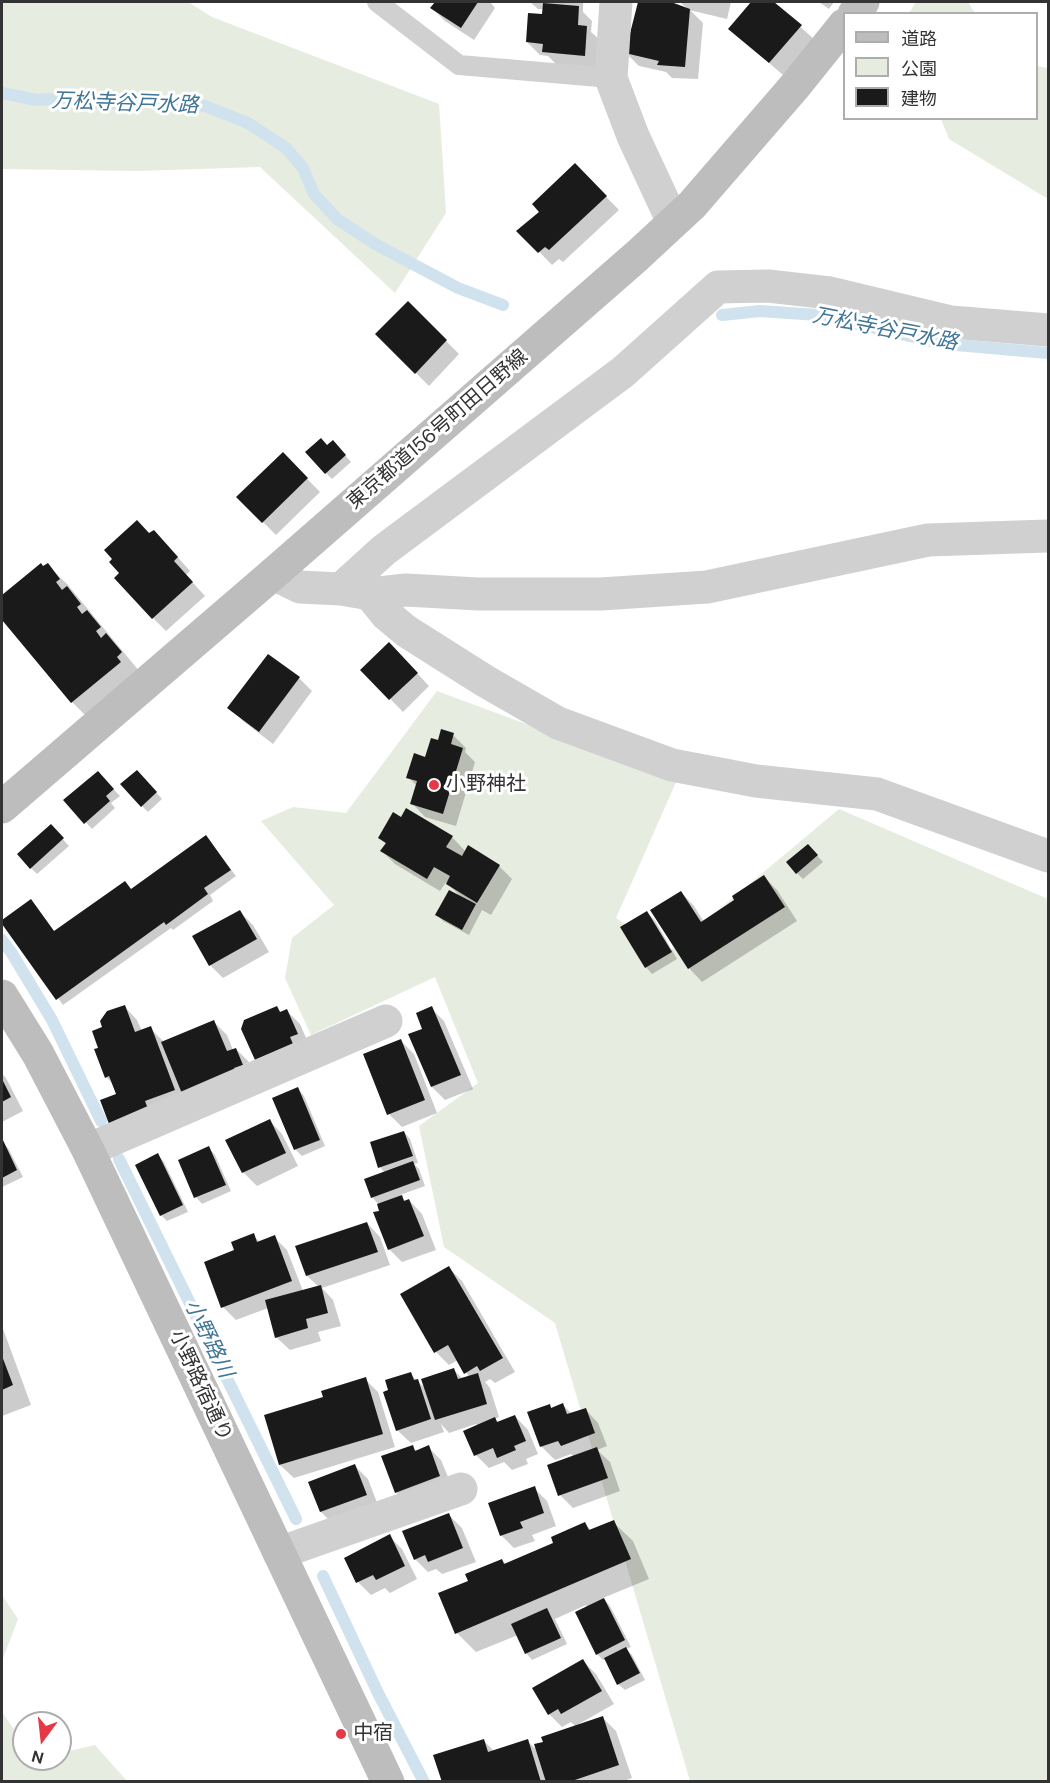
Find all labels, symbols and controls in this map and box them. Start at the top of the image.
legend [843,12,1038,120]
text: 道路 [901,27,937,51]
text: 公園 [901,57,937,81]
text: 建物 [901,87,937,111]
water label: 万松寺谷戸水路 [51,89,199,119]
water label: 万松寺谷戸水路 [810,304,960,356]
street label: 東京都道156号町田日野線 [343,345,533,515]
place label: 小野神社 [446,773,526,797]
marker: 小野神社 [427,778,441,792]
water label: 小野路川 [178,1296,238,1382]
street label: 小野路宿通り [164,1327,236,1445]
north arrow [12,1711,72,1771]
place label: 中宿 [353,1722,393,1746]
marker: 中宿 [334,1727,348,1741]
text: N [29,1745,46,1769]

